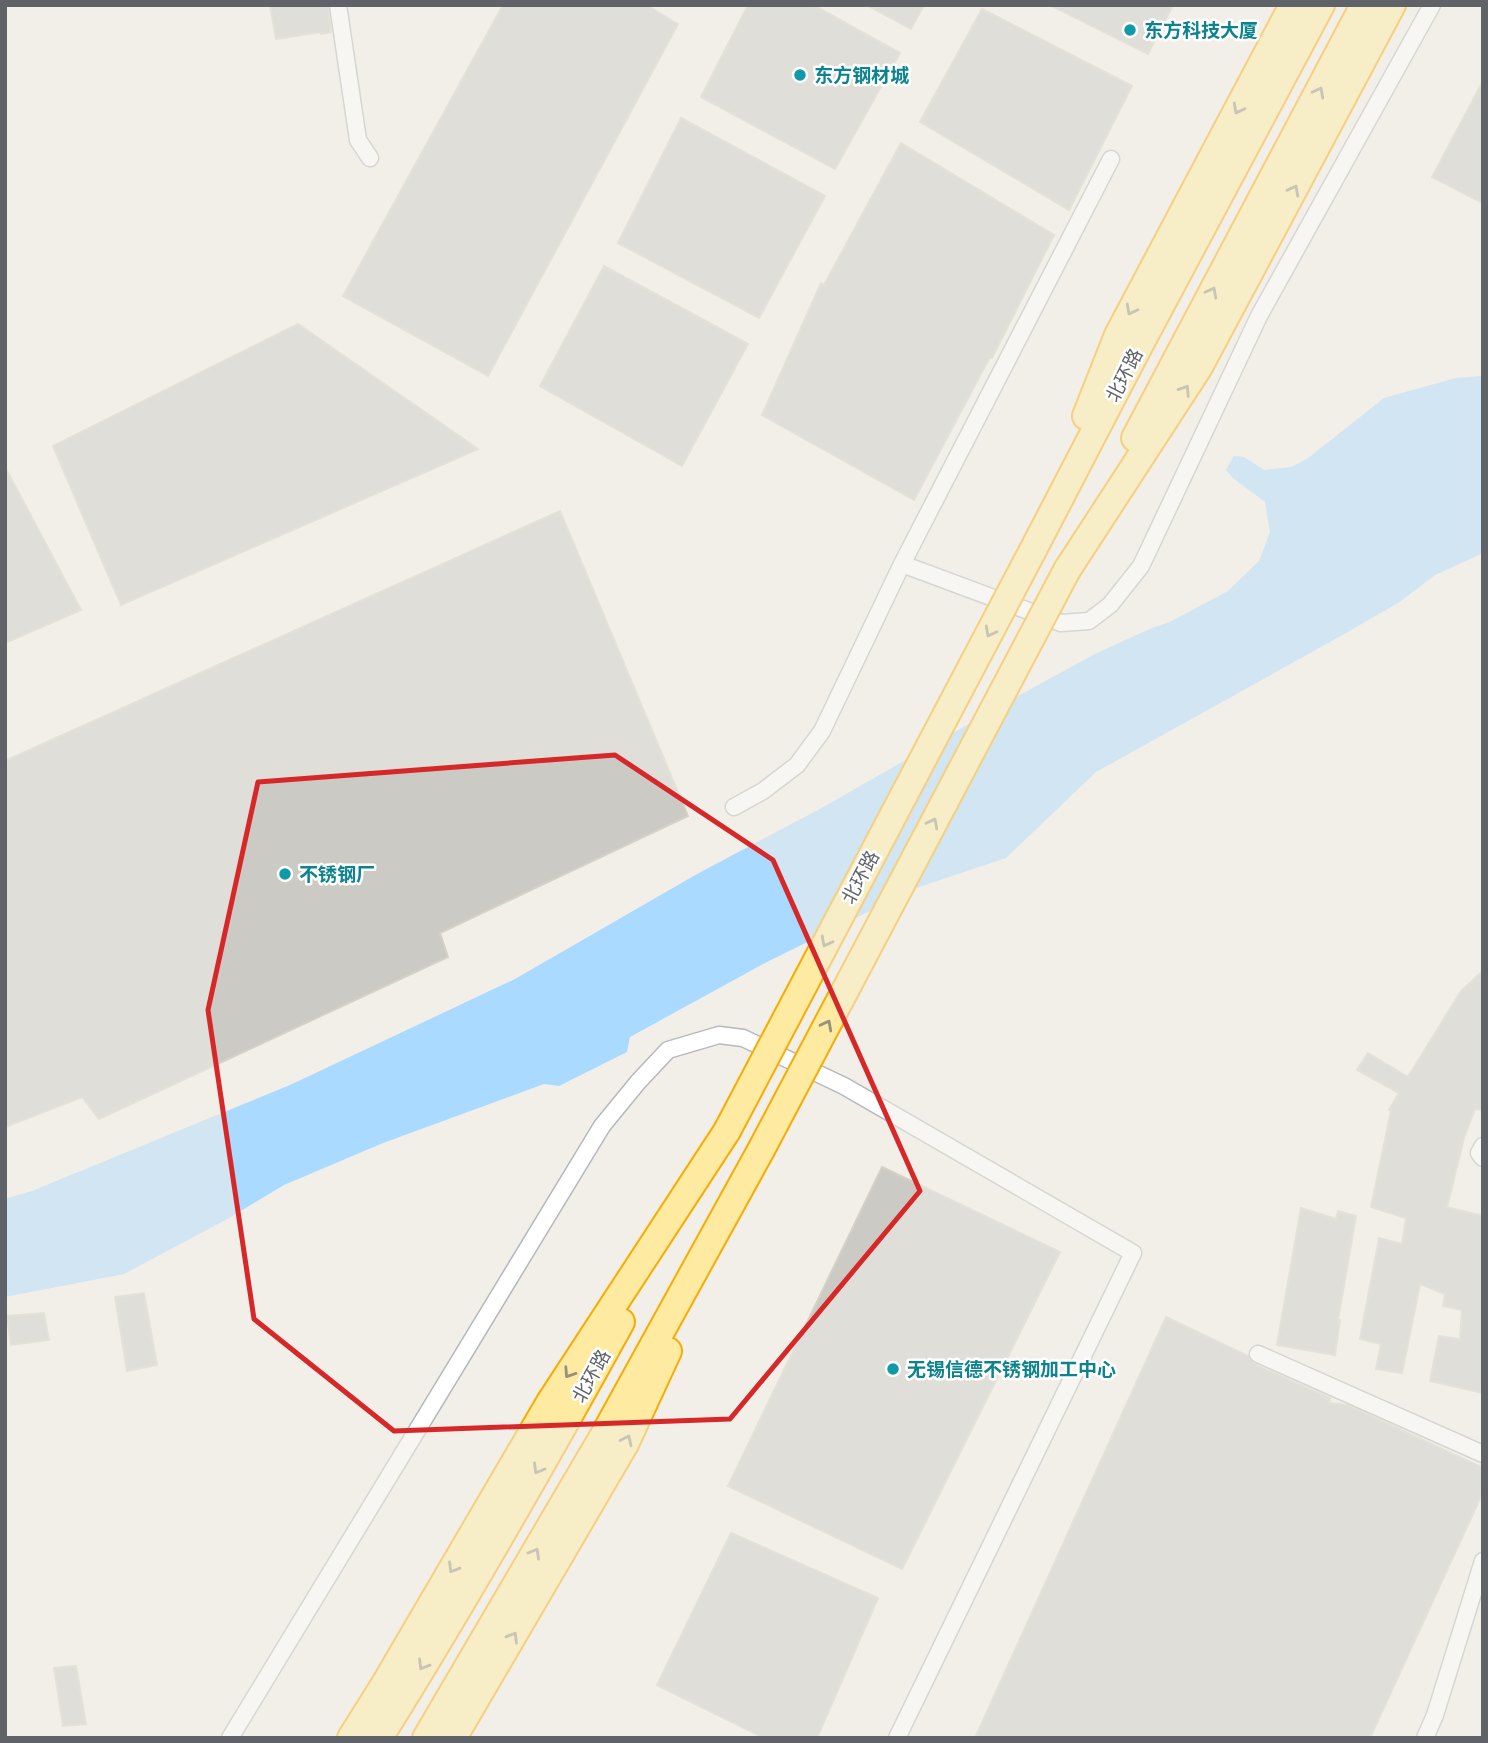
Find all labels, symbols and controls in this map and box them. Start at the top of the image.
place label: 东方科技大厦 [1144,20,1258,43]
marker: 东方科技大厦 [1122,22,1138,38]
place label: 东方钢材城 [814,65,909,88]
marker: 东方钢材城 [792,67,808,83]
one-way arrow [1310,86,1324,99]
one-way arrow [1233,102,1247,114]
one-way arrow [1285,185,1299,198]
one-way arrow [1203,287,1217,300]
one-way arrow [1126,302,1140,315]
street label: 北环路 [1102,345,1149,406]
one-way arrow [1176,385,1189,398]
one-way arrow [985,625,998,637]
one-way arrow [925,818,938,830]
street label: 北环路 [838,847,885,908]
place label: 不锈钢厂 [299,864,375,887]
marker: 不锈钢厂 [277,866,293,882]
one-way arrow [821,935,835,947]
one-way arrow [819,1019,832,1032]
street label: 北环路 [568,1346,616,1407]
place label: 无锡信德不锈钢加工中心 [907,1359,1116,1382]
marker: 无锡信德不锈钢加工中心 [885,1361,901,1377]
one-way arrow [565,1365,578,1378]
one-way arrow [618,1435,632,1447]
one-way arrow [534,1461,547,1474]
one-way arrow [527,1547,540,1560]
one-way arrow [448,1561,461,1574]
one-way arrow [505,1632,518,1644]
one-way arrow [419,1657,432,1670]

